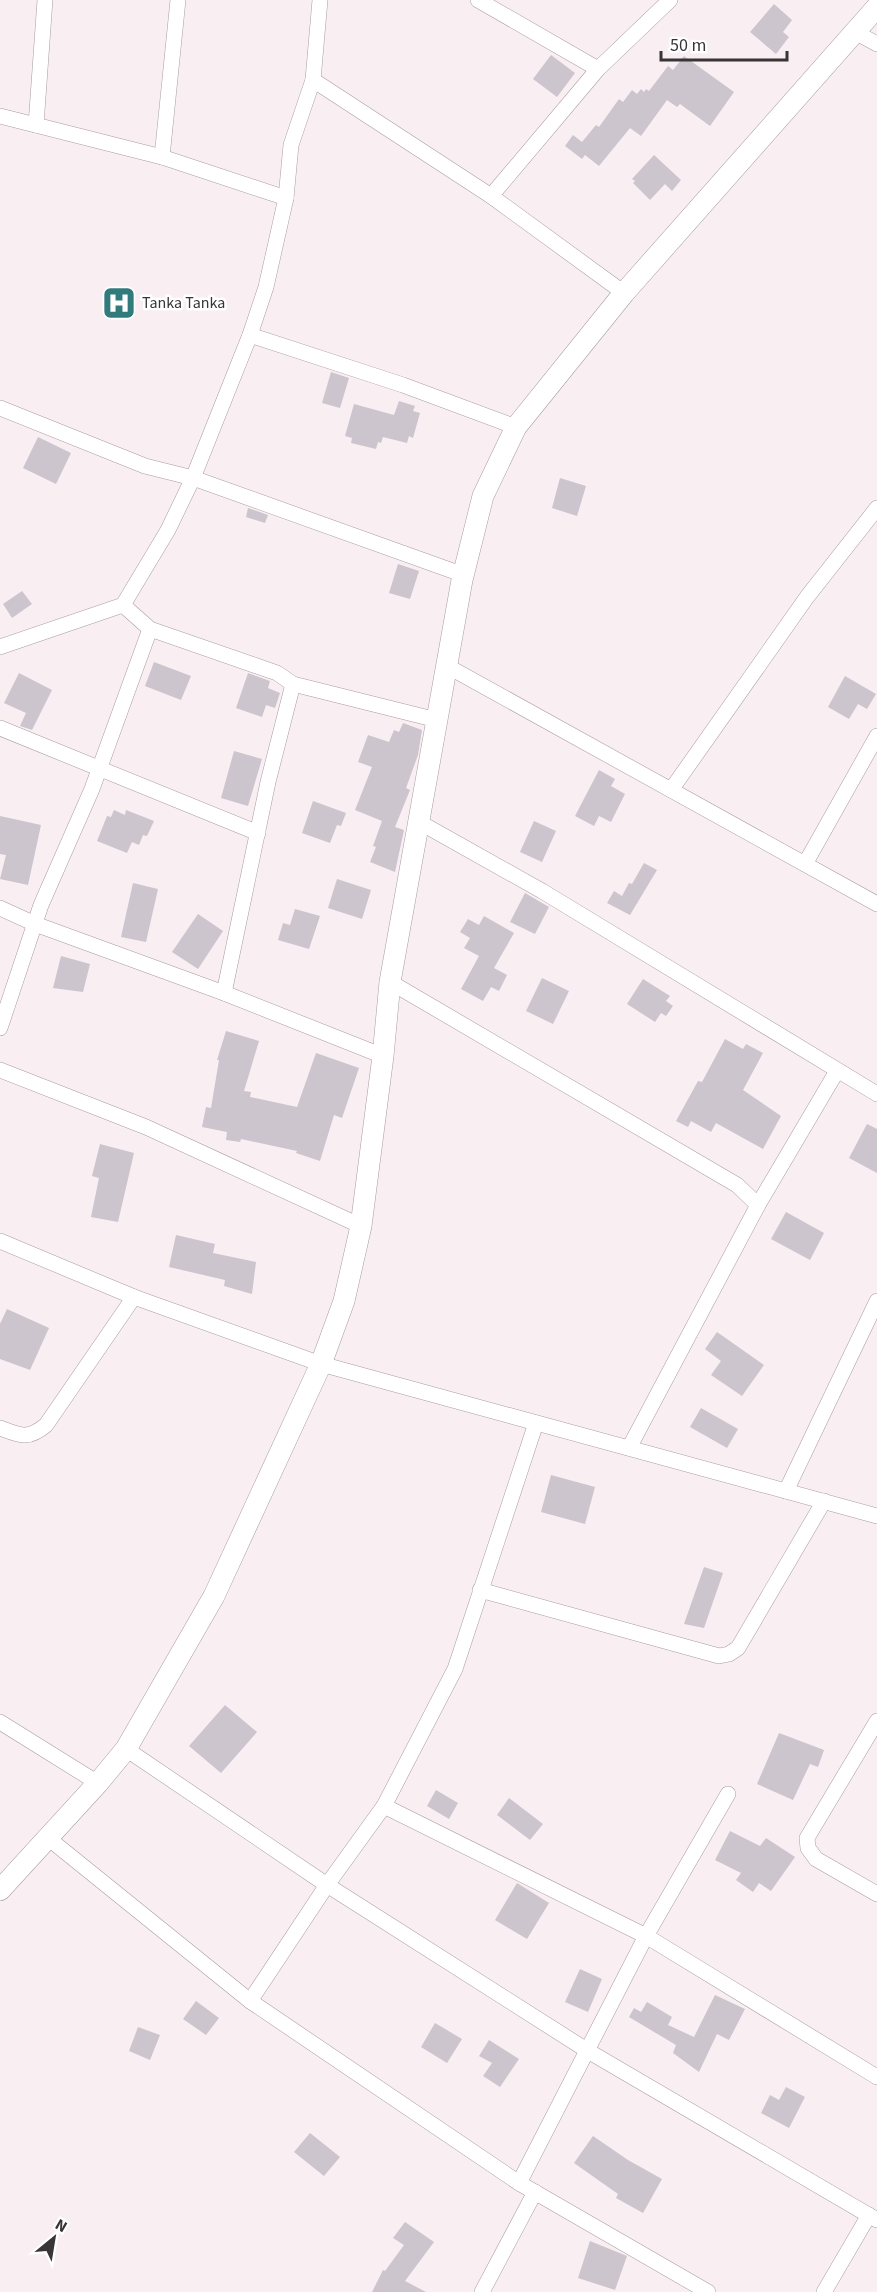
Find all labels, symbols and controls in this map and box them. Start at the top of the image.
scale bar [661,24,787,62]
text: 50 m [670,33,706,58]
hospital icon: Tanka Tanka [101,285,137,321]
place label: Tanka Tanka [142,292,225,314]
north arrow [24,2208,84,2268]
text: N [51,2214,71,2238]

